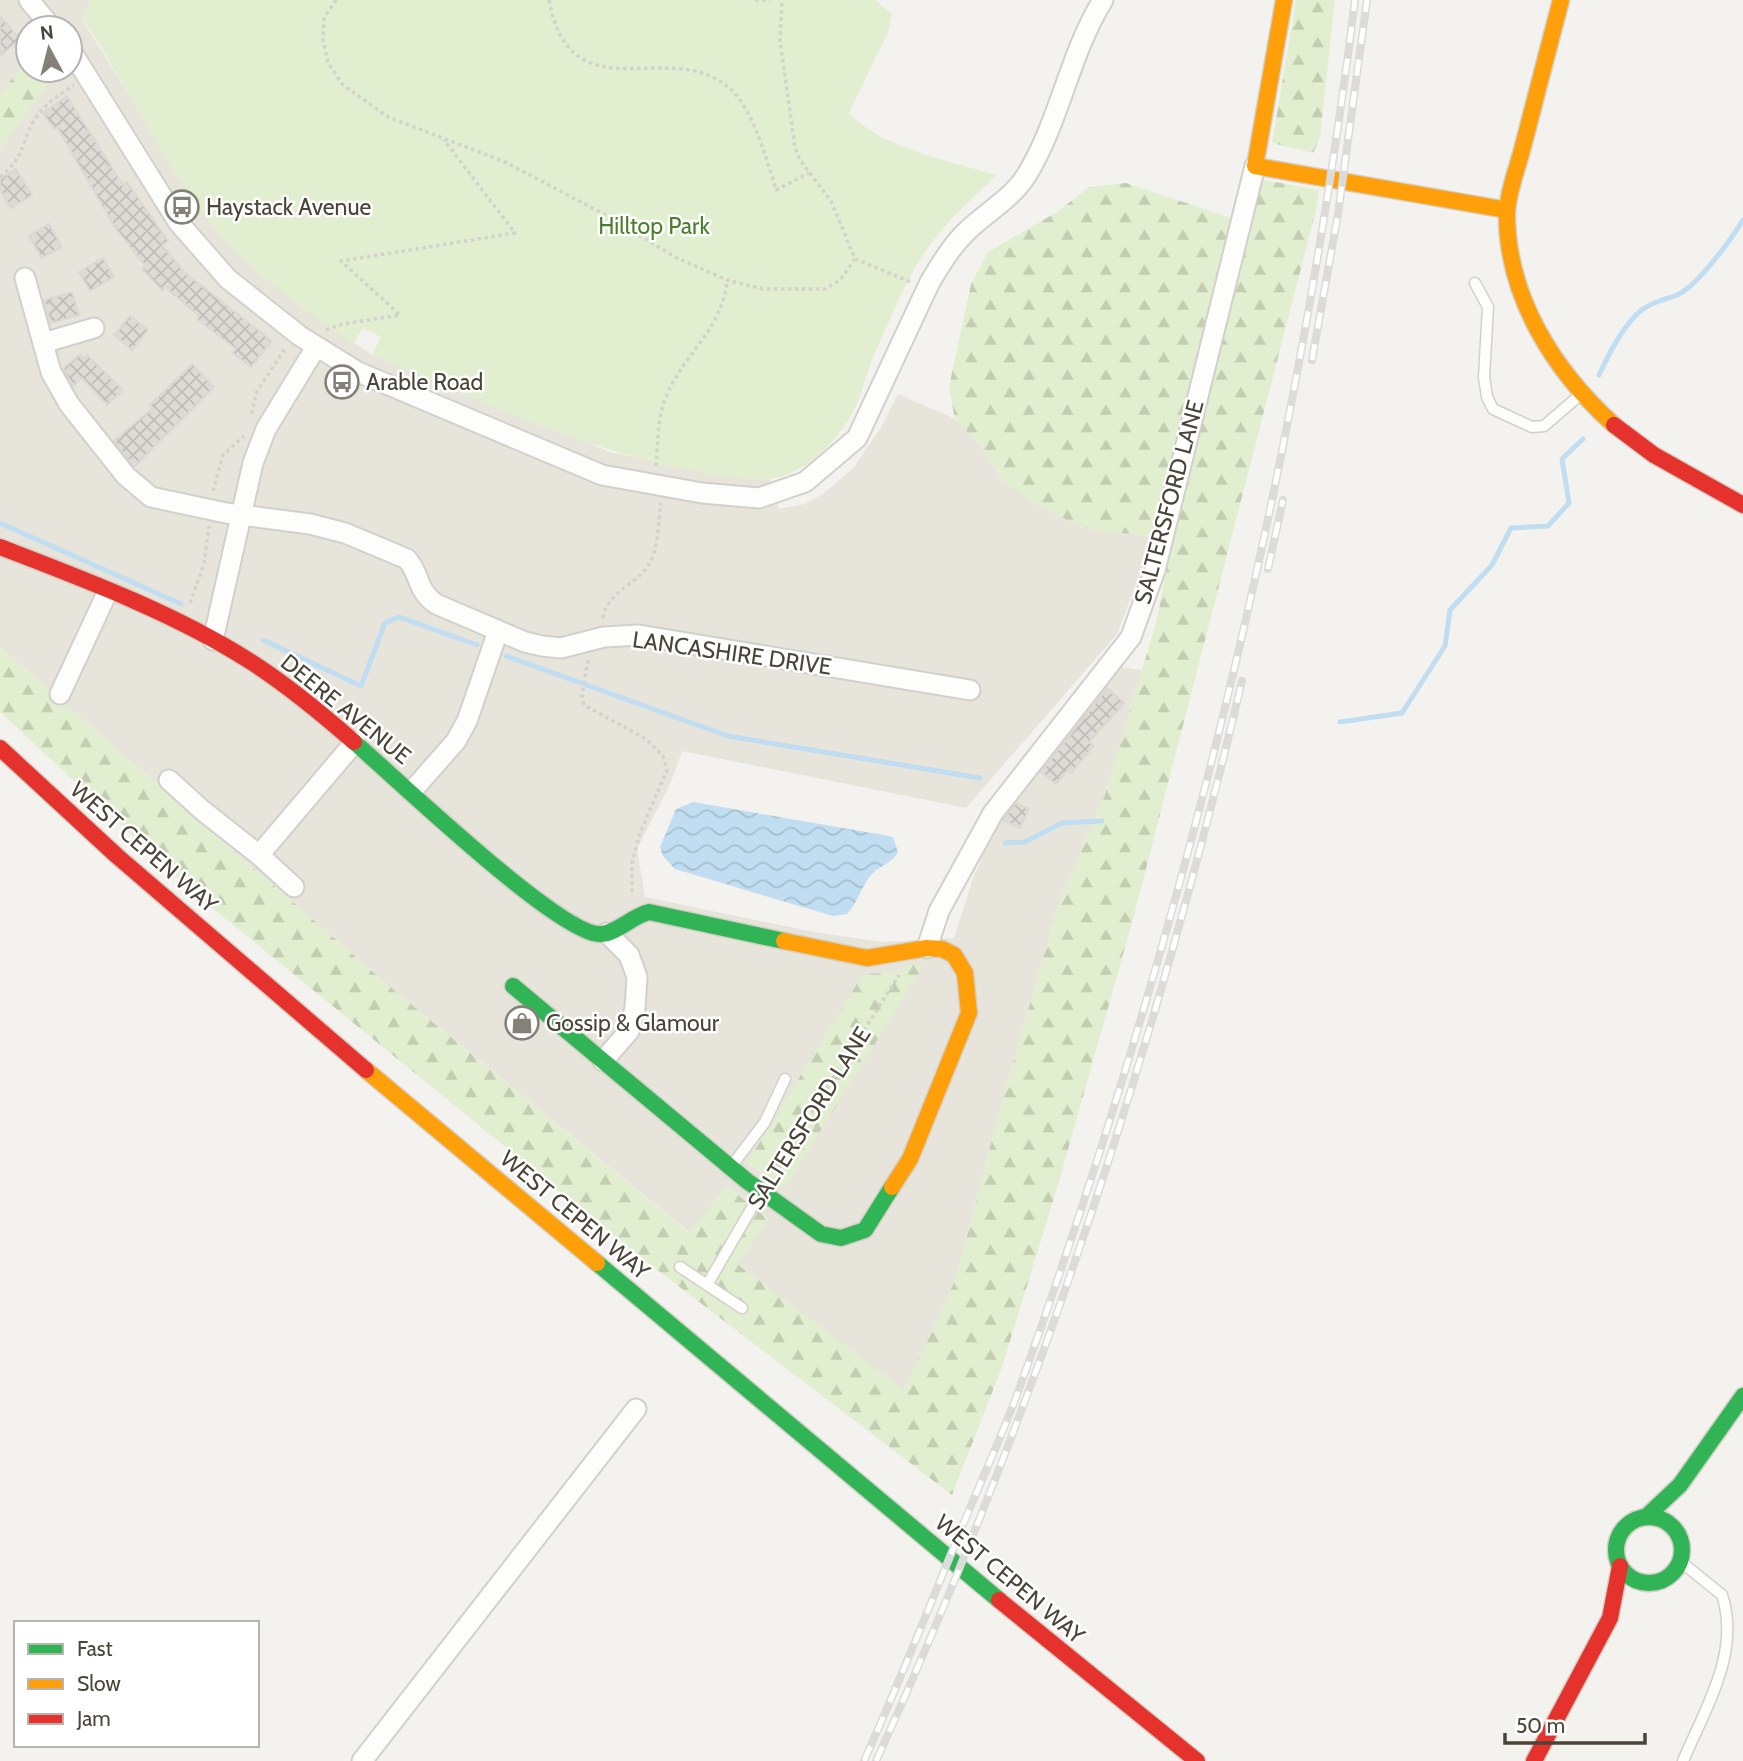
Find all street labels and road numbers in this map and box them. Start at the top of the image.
street label: SALTERSFORD LANE [1128,397,1210,607]
street label: LANCASHIRE DRIVE [631,625,833,681]
street label: DEERE AVENUE [275,648,417,770]
street label: WEST CEPEN WAY [65,775,224,919]
street label: SALTERSFORD LANE [742,1022,876,1214]
street label: WEST CEPEN WAY [495,1144,656,1286]
street label: WEST CEPEN WAY [930,1508,1091,1650]

